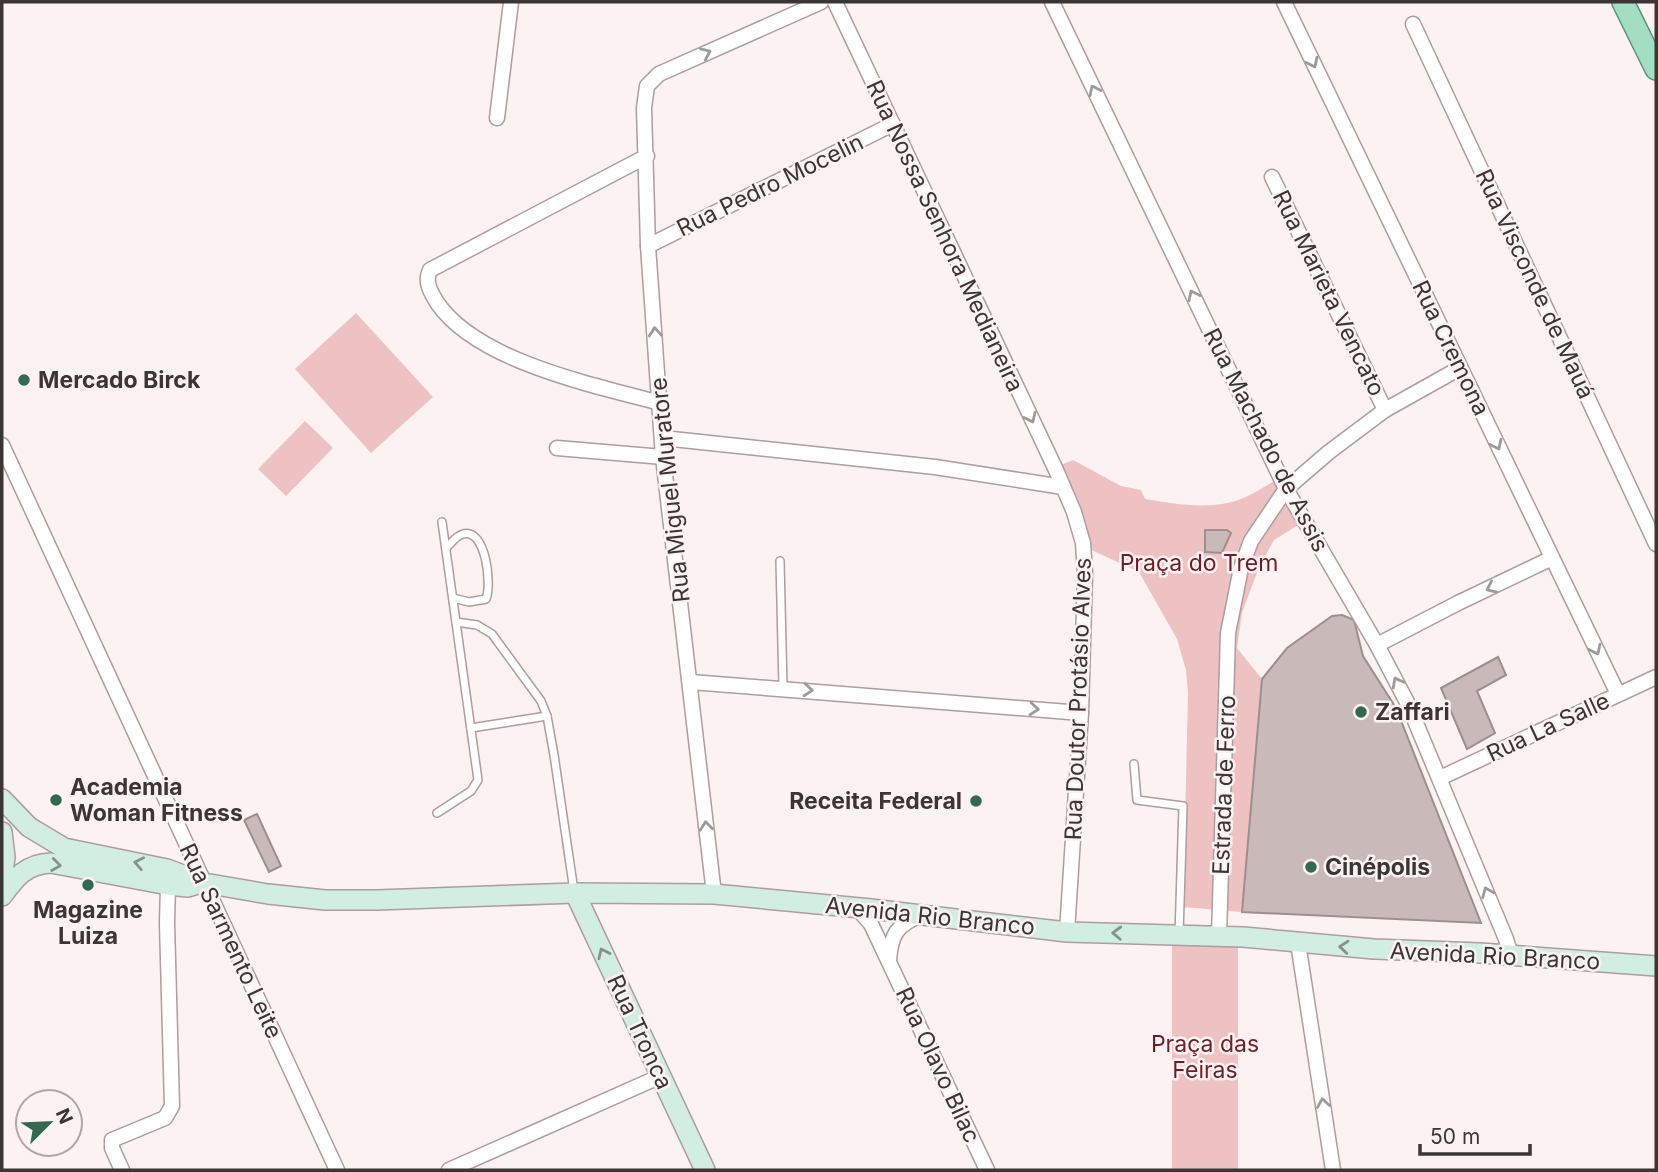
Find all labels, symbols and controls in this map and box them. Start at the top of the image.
one-way arrow [699,47,711,61]
one-way arrow [1305,56,1319,68]
street label: Rua Nossa Senhora Medianeira [860,76,1030,396]
one-way arrow [1089,85,1103,97]
street label: Rua Pedro Mocelin [672,128,868,242]
street label: Rua Visconde de Mauá [1469,165,1601,403]
street label: Rua Marieta Vencato [1267,185,1391,401]
street label: Rua Cremona [1406,276,1496,420]
one-way arrow [1187,290,1201,302]
street label: Rua Machado de Assis [1197,323,1335,557]
one-way arrow [648,326,663,337]
place label: Mercado Birck [38,366,201,394]
marker: Mercado Birck [16,372,32,388]
street label: Rua Miguel Muratore [644,376,696,604]
one-way arrow [1023,411,1037,423]
one-way arrow [1489,438,1503,450]
park label: Praça do Trem [1120,549,1278,577]
street label: Rua Doutor Protásio Alves [1059,557,1097,841]
one-way arrow [1485,579,1498,593]
one-way arrow [1588,642,1602,655]
one-way arrow [1391,677,1405,690]
one-way arrow [802,682,813,697]
street label: Rua La Salle [1482,686,1614,768]
street label: Estrada de Ferro [1207,695,1241,875]
place label: Zaffari [1375,698,1450,726]
one-way arrow [1029,701,1040,716]
marker: Zaffari [1353,704,1369,720]
place label: Academia Woman Fitness [70,773,243,827]
place label: Receita Federal [789,787,962,815]
marker: Academia Woman Fitness [48,792,64,808]
marker: Receita Federal [968,793,984,809]
one-way arrow [699,820,714,832]
street label: Rua Sarmento Leite [174,839,288,1043]
place label: Cinépolis [1325,853,1430,881]
one-way arrow [50,857,62,872]
one-way arrow [133,857,145,872]
marker: Cinépolis [1303,859,1319,875]
marker: Magazine Luiza [80,877,96,893]
one-way arrow [1481,886,1495,898]
street label: Avenida Rio Branco [824,891,1036,941]
place label: Magazine Luiza [33,896,143,950]
one-way arrow [1111,925,1121,941]
street label: Avenida Rio Branco [1389,937,1601,975]
one-way arrow [1338,940,1349,955]
one-way arrow [597,948,611,961]
street label: Rua Tronca [601,970,679,1094]
street label: Rua Olavo Bilac [890,983,986,1147]
park label: Praça das Feiras [1151,1030,1259,1084]
north arrow [14,1088,84,1158]
one-way arrow [1315,1097,1330,1109]
text: N [51,1105,78,1128]
scale bar [1420,1112,1530,1156]
text: 50 m [1430,1124,1480,1149]

